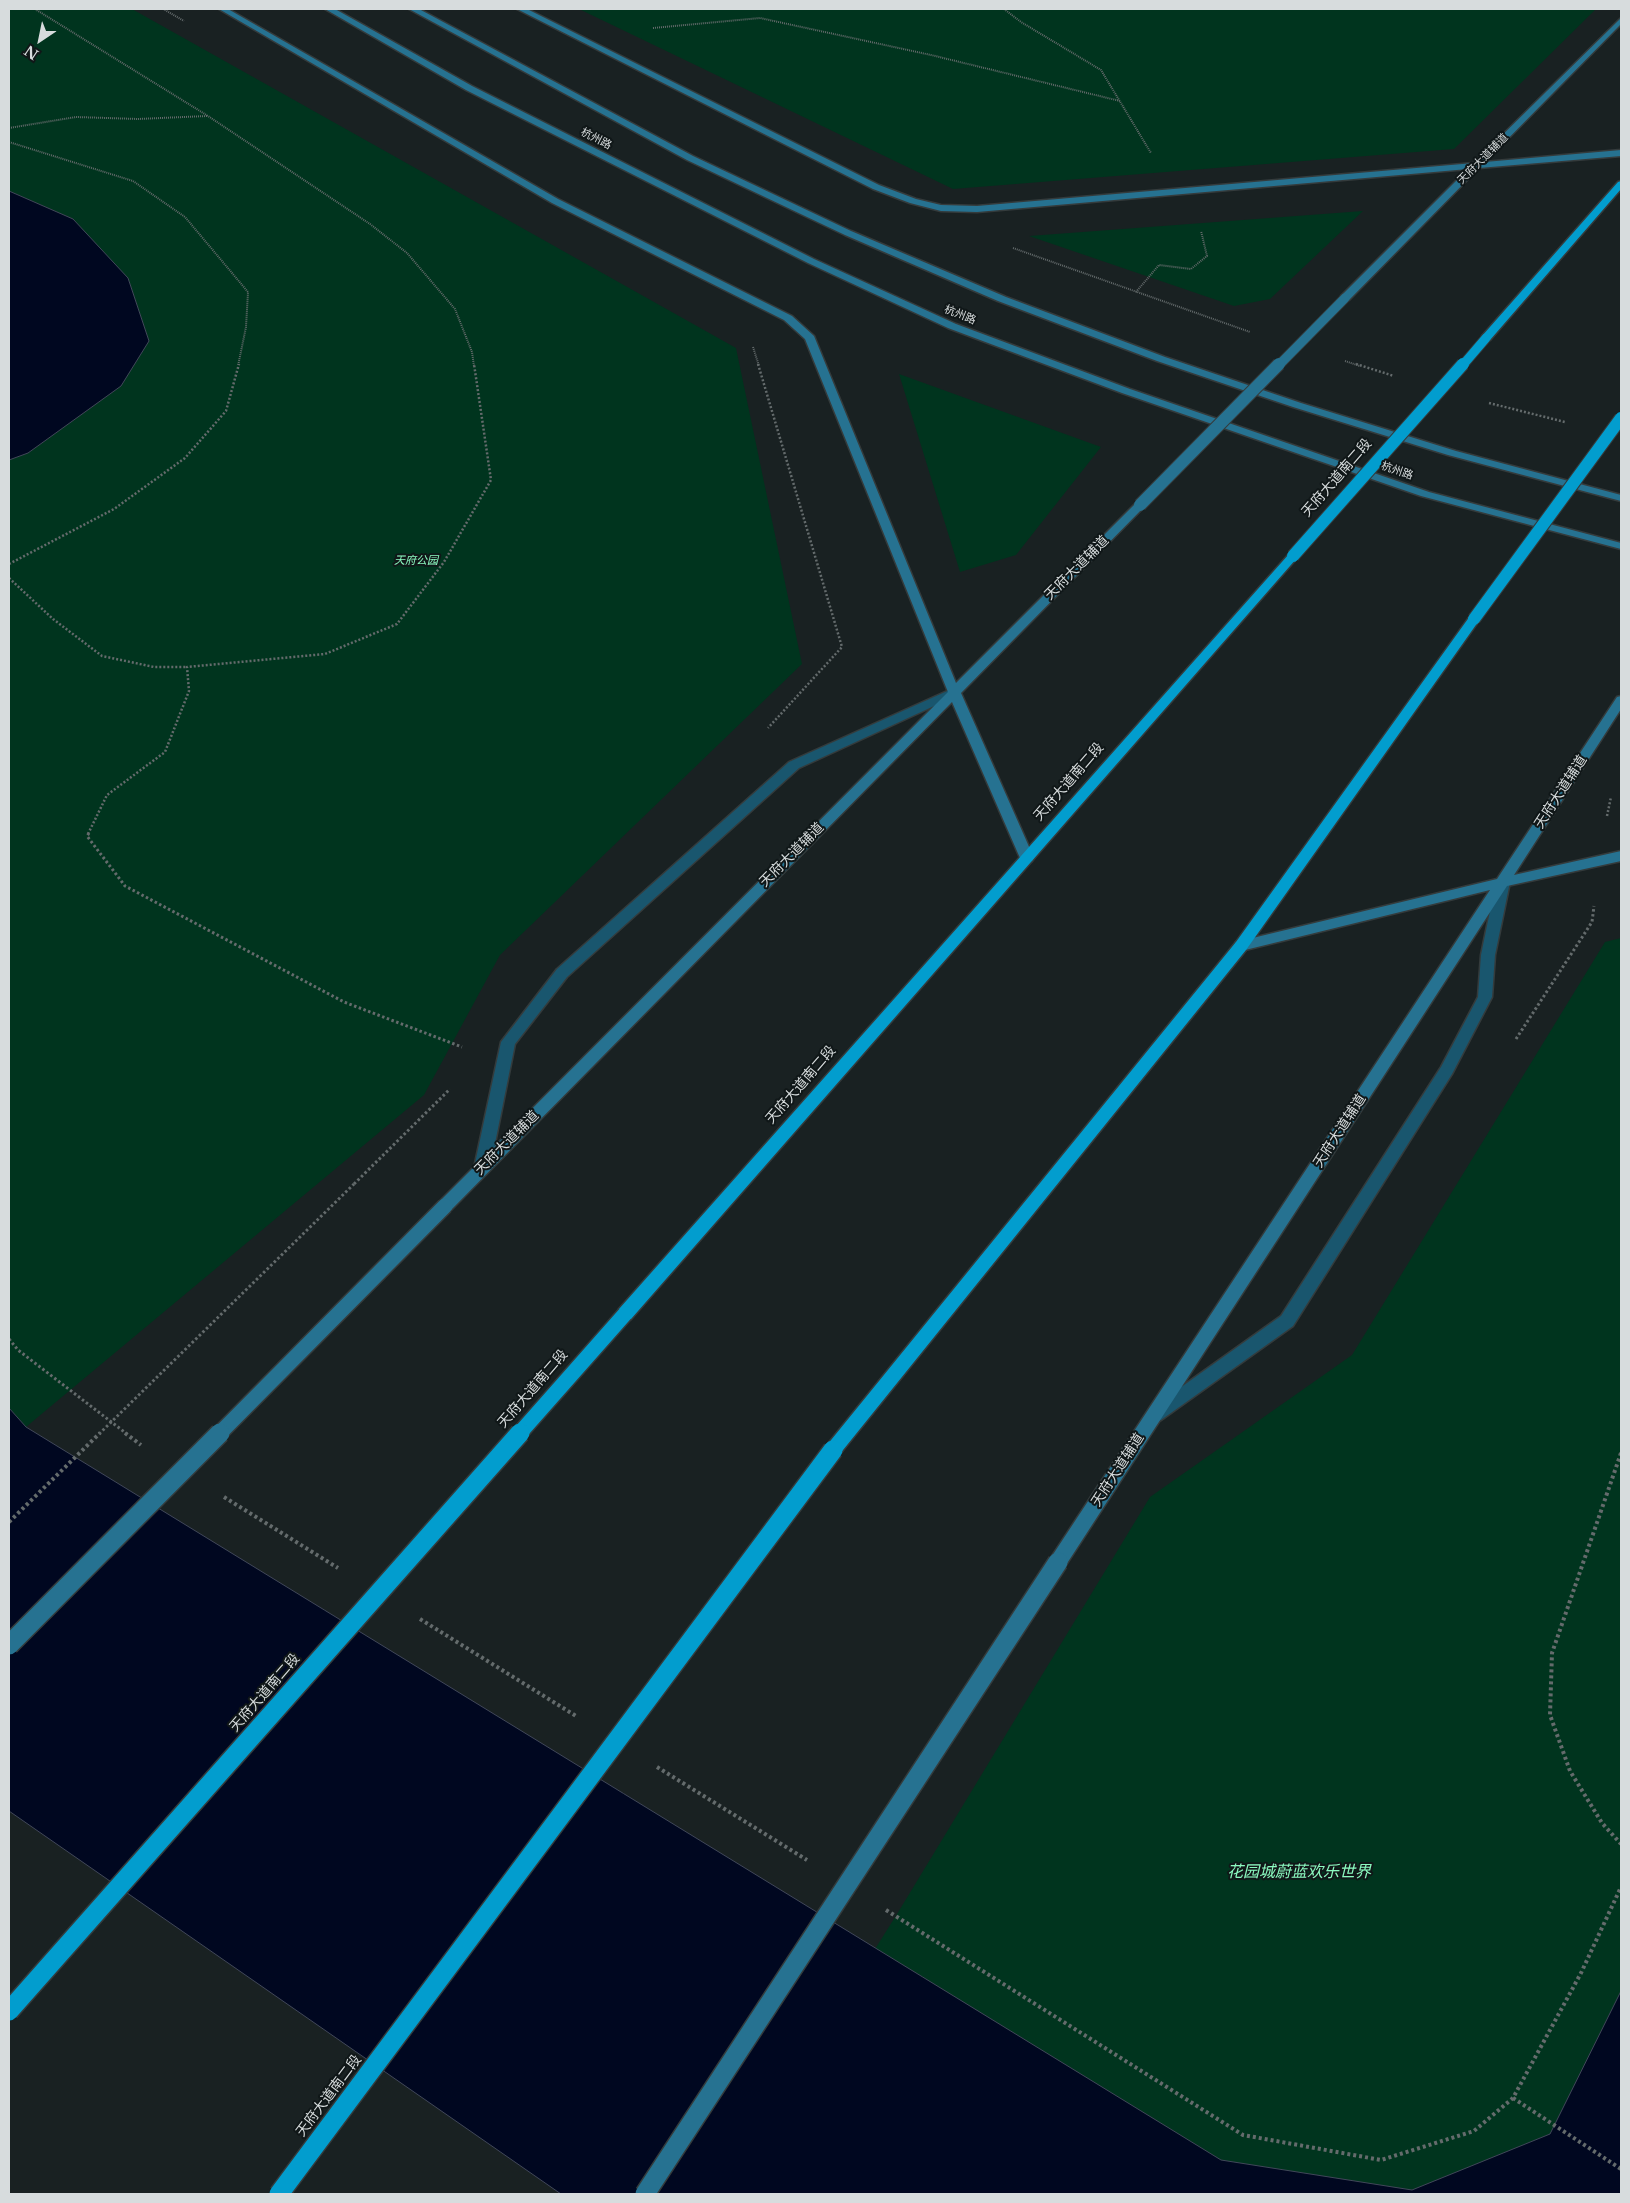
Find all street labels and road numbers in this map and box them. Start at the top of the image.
street label: 杭州路 [578,126,614,152]
street label: 天府大道辅道 [1455,131,1511,187]
street label: 杭州路 [942,303,978,327]
street label: 天府大道南二段 [1299,436,1375,520]
street label: 杭州路 [1379,459,1415,483]
street label: 天府大道辅道 [1041,532,1113,604]
street label: 天府大道南二段 [1031,740,1107,824]
street label: 天府大道辅道 [1531,752,1591,832]
street label: 天府大道辅道 [756,819,828,891]
street label: 天府大道南二段 [763,1043,839,1127]
street label: 天府大道辅道 [1310,1091,1370,1171]
street label: 天府大道辅道 [471,1107,543,1179]
street label: 天府大道南二段 [495,1347,571,1431]
street label: 天府大道辅道 [1088,1430,1148,1510]
street label: 天府大道南二段 [227,1651,303,1735]
street label: 天府大道南二段 [293,2052,365,2140]

